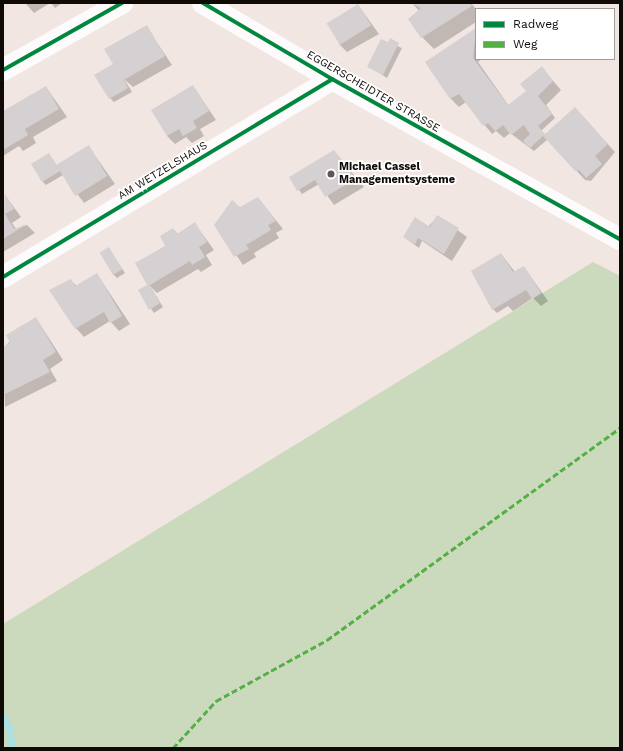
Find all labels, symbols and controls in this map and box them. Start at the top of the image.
legend [475,8,615,60]
text: Radweg [513,17,558,31]
text: Weg [513,37,537,51]
street label: EGGERSCHEIDTER STRASSE [304,48,442,136]
street label: AM WETZELSHAUS [116,139,210,203]
place label: Michael Cassel Managementsysteme [339,161,455,187]
marker: Michael Cassel Managementsysteme [326,169,336,179]

